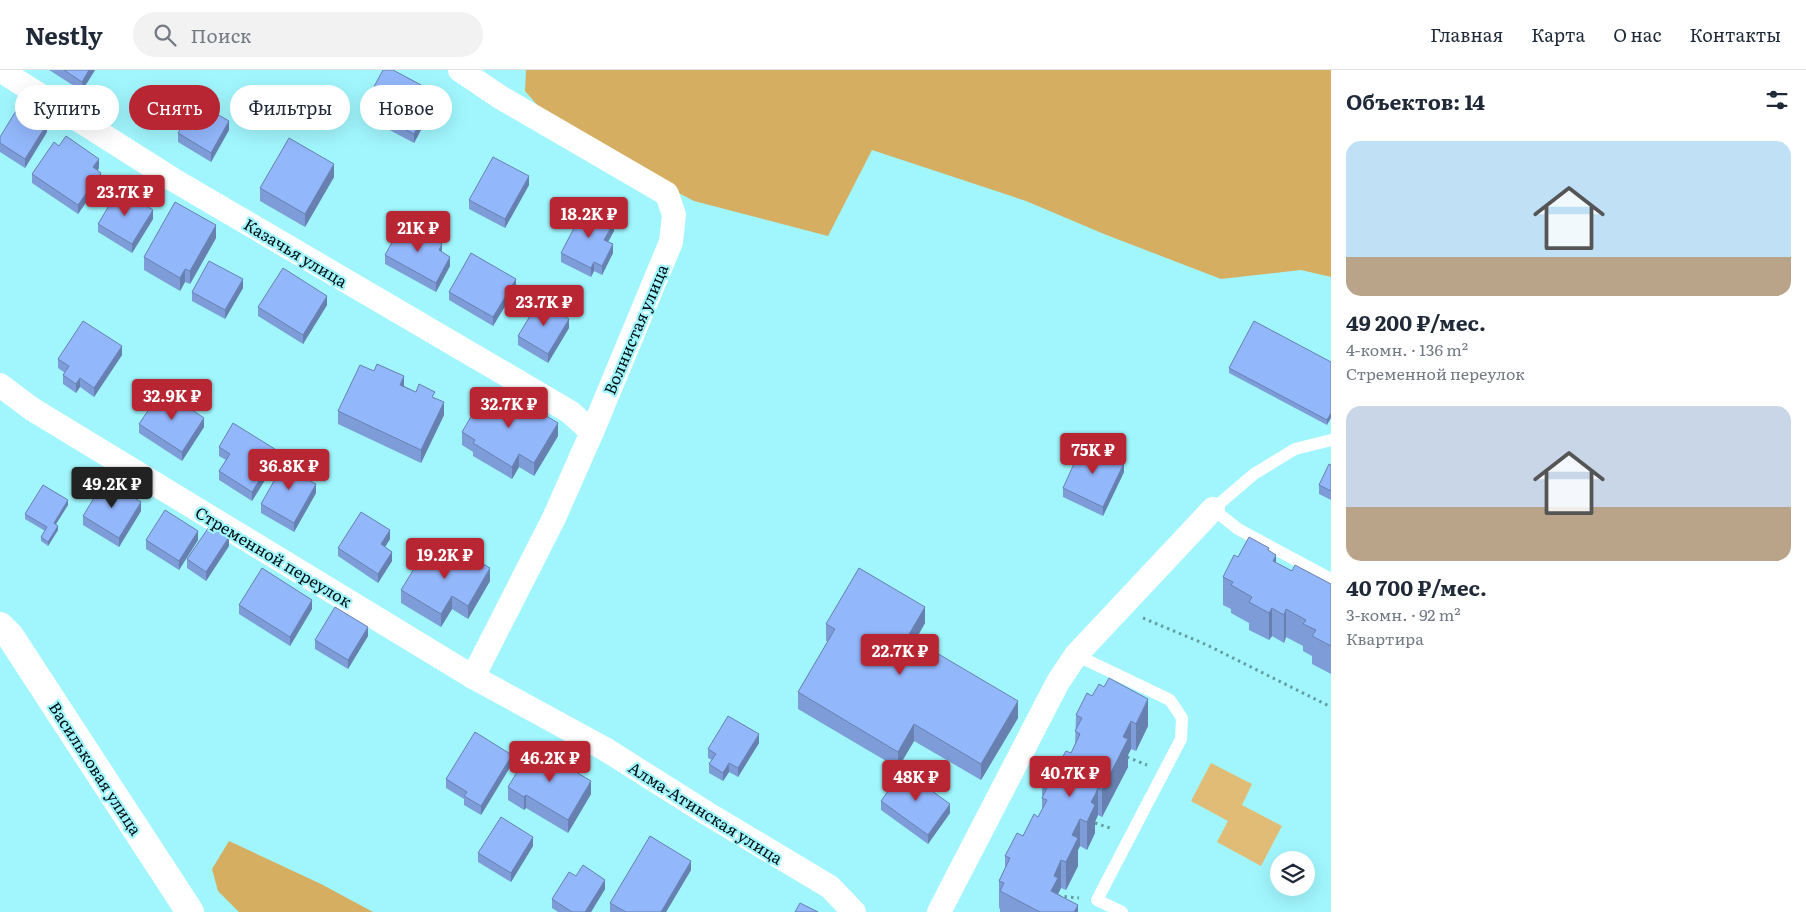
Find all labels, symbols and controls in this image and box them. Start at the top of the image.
search box [133,12,483,57]
text: Nestly [25,17,103,52]
icon: search [151,21,179,49]
text: Поиск [191,21,251,49]
text: Главная [1430,21,1503,48]
text: Карта [1531,21,1585,48]
text: О нас [1613,21,1661,48]
text: Контакты [1689,21,1781,48]
chip: Купить [15,85,119,130]
chip: Снять [129,85,220,130]
chip: Фильтры [230,85,350,130]
chip: Новое [360,85,452,130]
text: Объектов: 14 [1346,85,1485,116]
icon: filters [1763,86,1791,114]
icon: home [1524,173,1614,263]
pin: 23.7K ₽ [79,174,171,217]
text: 23.7K ₽ [97,179,153,203]
pin: 18.2K ₽ [543,196,635,239]
text: 18.2K ₽ [561,201,617,225]
pin: 21K ₽ [383,210,453,253]
street label: Казачья улица [240,212,353,293]
text: 21K ₽ [397,215,439,239]
street label: Волнистая улица [597,260,673,398]
pin: 23.7K ₽ [498,284,590,327]
text: 23.7K ₽ [516,289,572,313]
text: 49 200 ₽/мес. [1346,306,1486,337]
text: 4-комн. · 136 m² [1346,337,1468,361]
text: Стременной переулок [1346,361,1525,385]
pin: 32.9K ₽ [126,378,218,421]
text: 32.9K ₽ [143,383,201,407]
pin: 32.7K ₽ [463,386,555,429]
text: 32.7K ₽ [481,391,537,415]
pin: 75K ₽ [1058,432,1128,475]
text: 75K ₽ [1071,437,1115,461]
icon: home [1524,438,1614,528]
pin: 36.8K ₽ [243,448,335,491]
text: 36.8K ₽ [259,453,319,477]
pin: 49.2K ₽ [66,466,158,509]
text: 49.2K ₽ [83,471,142,495]
street label: Стременной переулок [191,500,357,613]
pin: 19.2K ₽ [399,538,491,580]
text: 19.2K ₽ [417,542,473,566]
text: 40 700 ₽/мес. [1346,571,1487,602]
text: 3-комн. · 92 m² [1346,602,1461,626]
text: Квартира [1346,626,1424,650]
pin: 22.7K ₽ [854,634,946,676]
text: 22.7K ₽ [872,638,928,662]
street label: Васильковая улица [44,696,148,840]
pin: 46.2K ₽ [504,740,596,783]
text: 46.2K ₽ [520,745,580,769]
street label: Алма-Атинская улица [624,755,788,869]
pin: 40.7K ₽ [1024,756,1116,798]
pin: 48K ₽ [881,760,951,802]
text: 40.7K ₽ [1041,760,1099,784]
text: 48K ₽ [893,764,939,788]
map controls [1270,851,1315,896]
button: layers [1270,851,1315,896]

